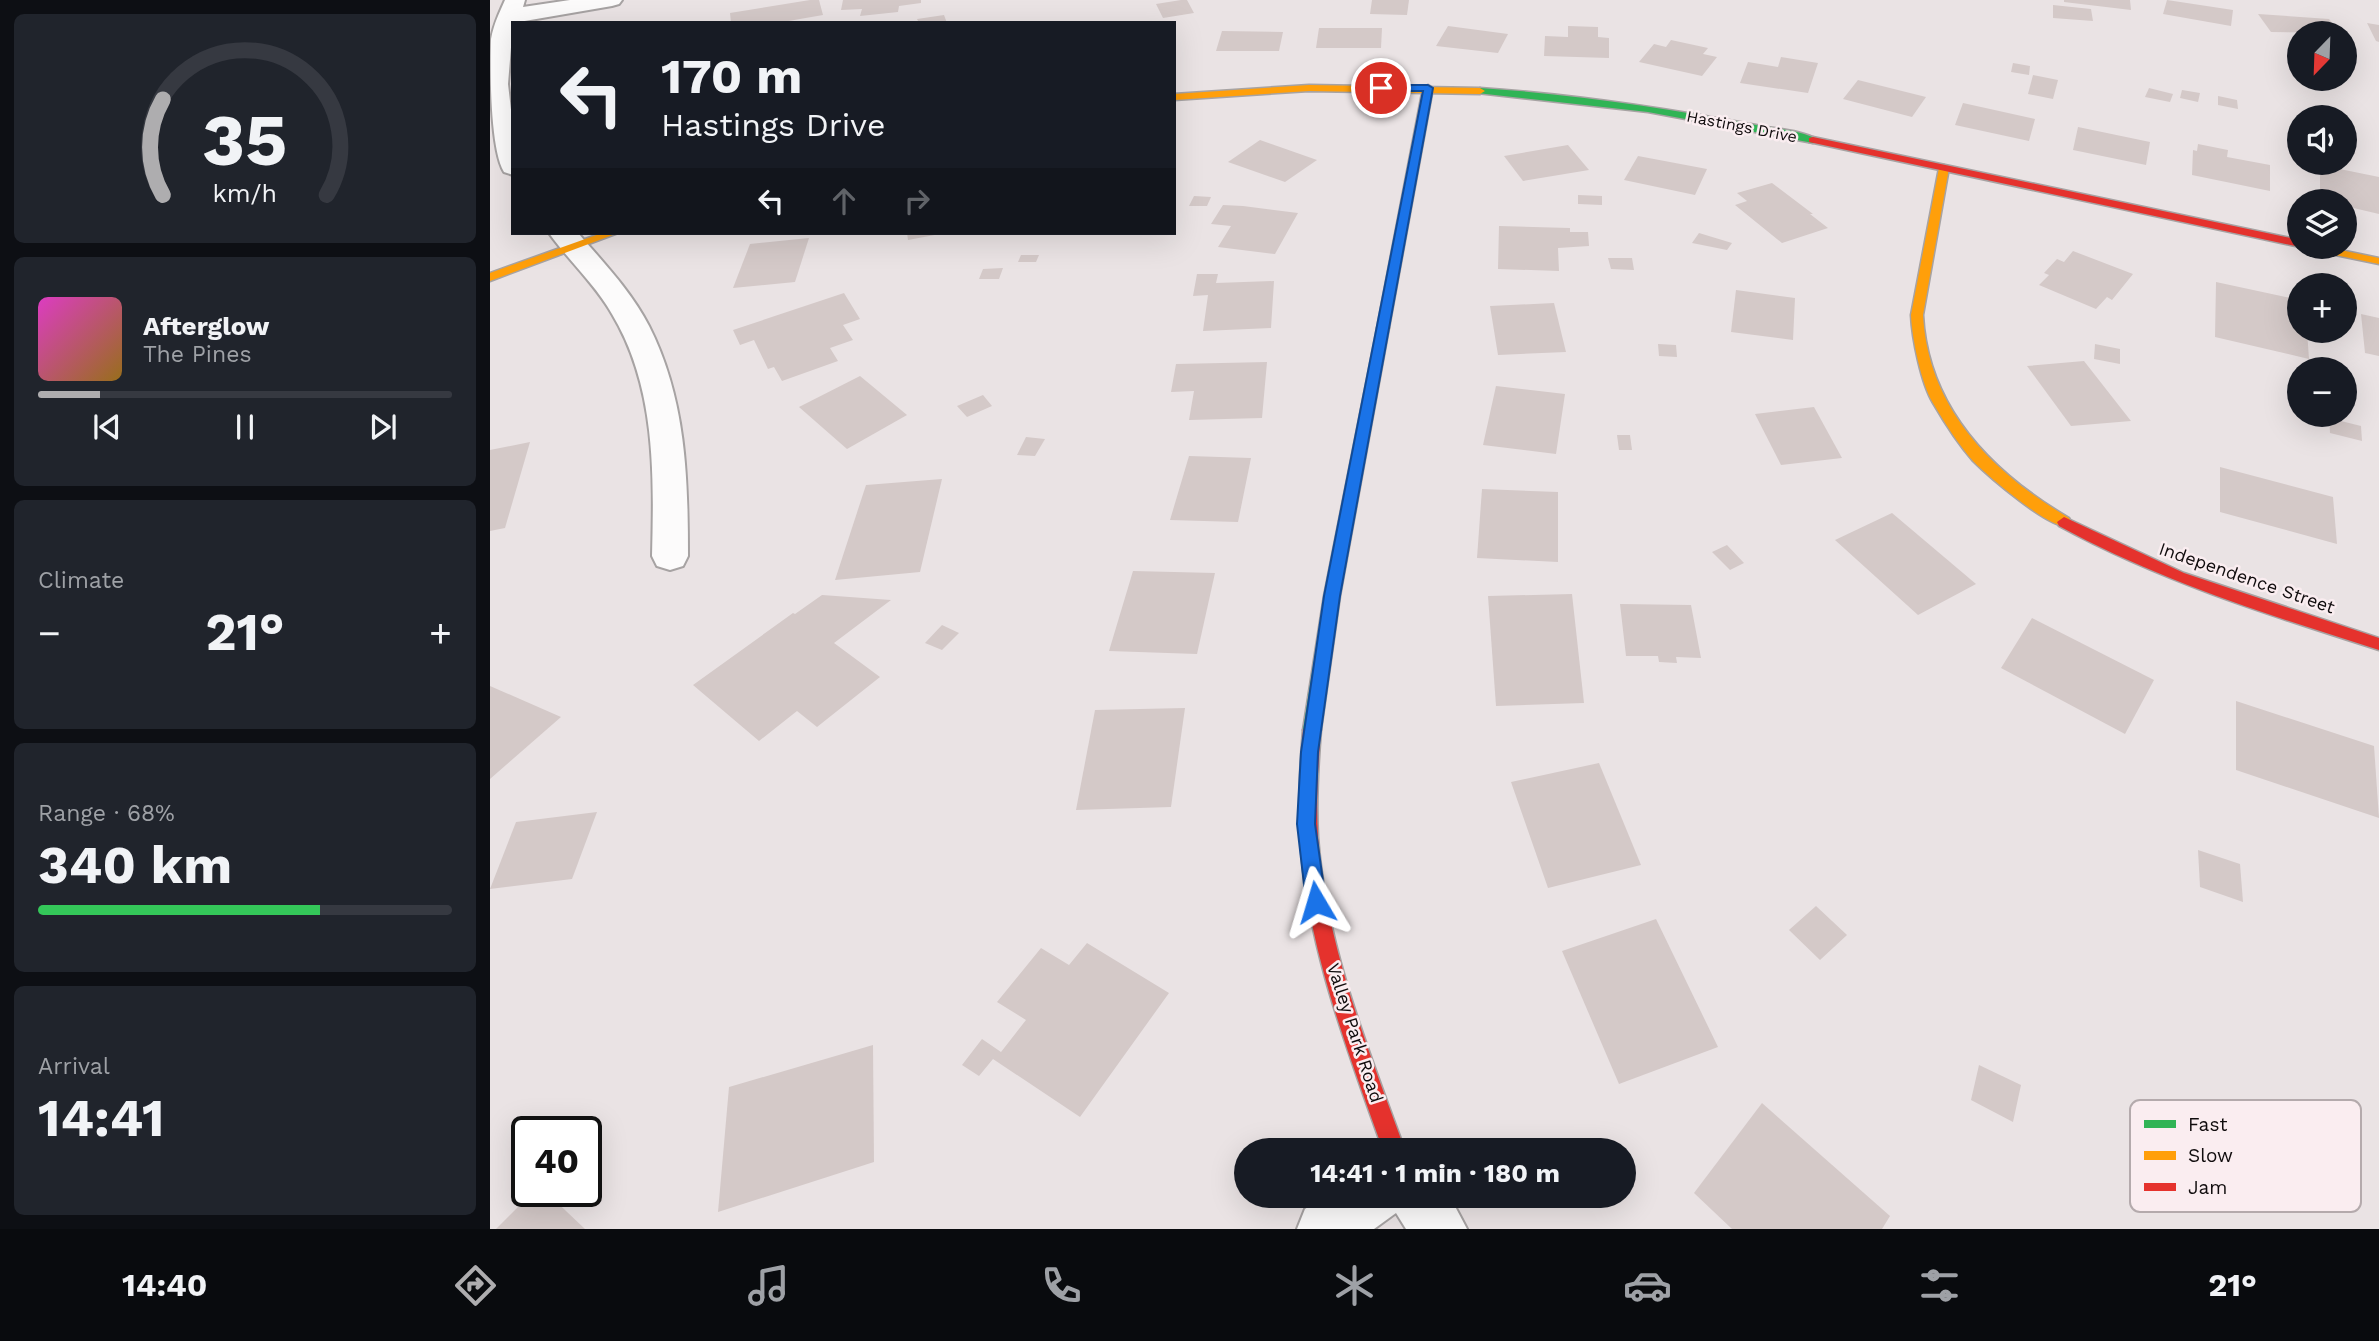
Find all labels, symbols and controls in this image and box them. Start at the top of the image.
north arrow [2287,21,2357,91]
map controls [2287,21,2357,427]
text: 170 m [661,47,802,105]
icon: left [546,49,637,140]
pin [1351,58,1411,118]
icon: arrive [1362,69,1400,107]
text: 35 [202,97,288,183]
button: sound [2287,105,2357,175]
text: Hastings Drive [661,106,885,144]
street label: Hastings Drive [1685,106,1799,147]
text: km/h [213,178,277,207]
icon: left [752,182,790,220]
icon: ahead [825,182,863,220]
icon: right [898,182,936,220]
button: layers [2287,189,2357,259]
button: + [2287,273,2357,343]
text: Afterglow [143,311,269,341]
text: The Pines [143,341,252,368]
button: − [2287,357,2357,427]
icon: previous [88,408,126,446]
icon: pause [226,408,264,446]
icon: next [364,408,402,446]
street label: Independence Street [2157,538,2338,618]
text: Climate [38,567,124,594]
text: 21° [205,602,285,663]
text: − [38,611,61,655]
text: + [429,611,452,655]
text: Range · 68% [38,800,175,827]
text: 340 km [38,835,232,896]
position arrow [1279,865,1353,939]
street label: Valley Park Road [1323,961,1388,1105]
text: Arrival [38,1053,110,1080]
text: 14:41 [38,1088,164,1149]
legend [2130,1100,2361,1212]
text: Fast [2188,1113,2227,1136]
speed limit sign: 40 [511,1116,602,1207]
text: Slow [2188,1144,2233,1167]
text: 14:41 · 1 min · 180 m [1310,1158,1560,1188]
text: Jam [2188,1176,2227,1199]
icon: directions [451,1261,500,1310]
icon: music [744,1261,793,1310]
icon: phone [1037,1261,1086,1310]
icon: climate [1330,1261,1379,1310]
icon: car [1623,1261,1672,1310]
icon: filters [1915,1261,1964,1310]
text: 14:40 [122,1266,207,1304]
text: 21° [2208,1266,2257,1304]

